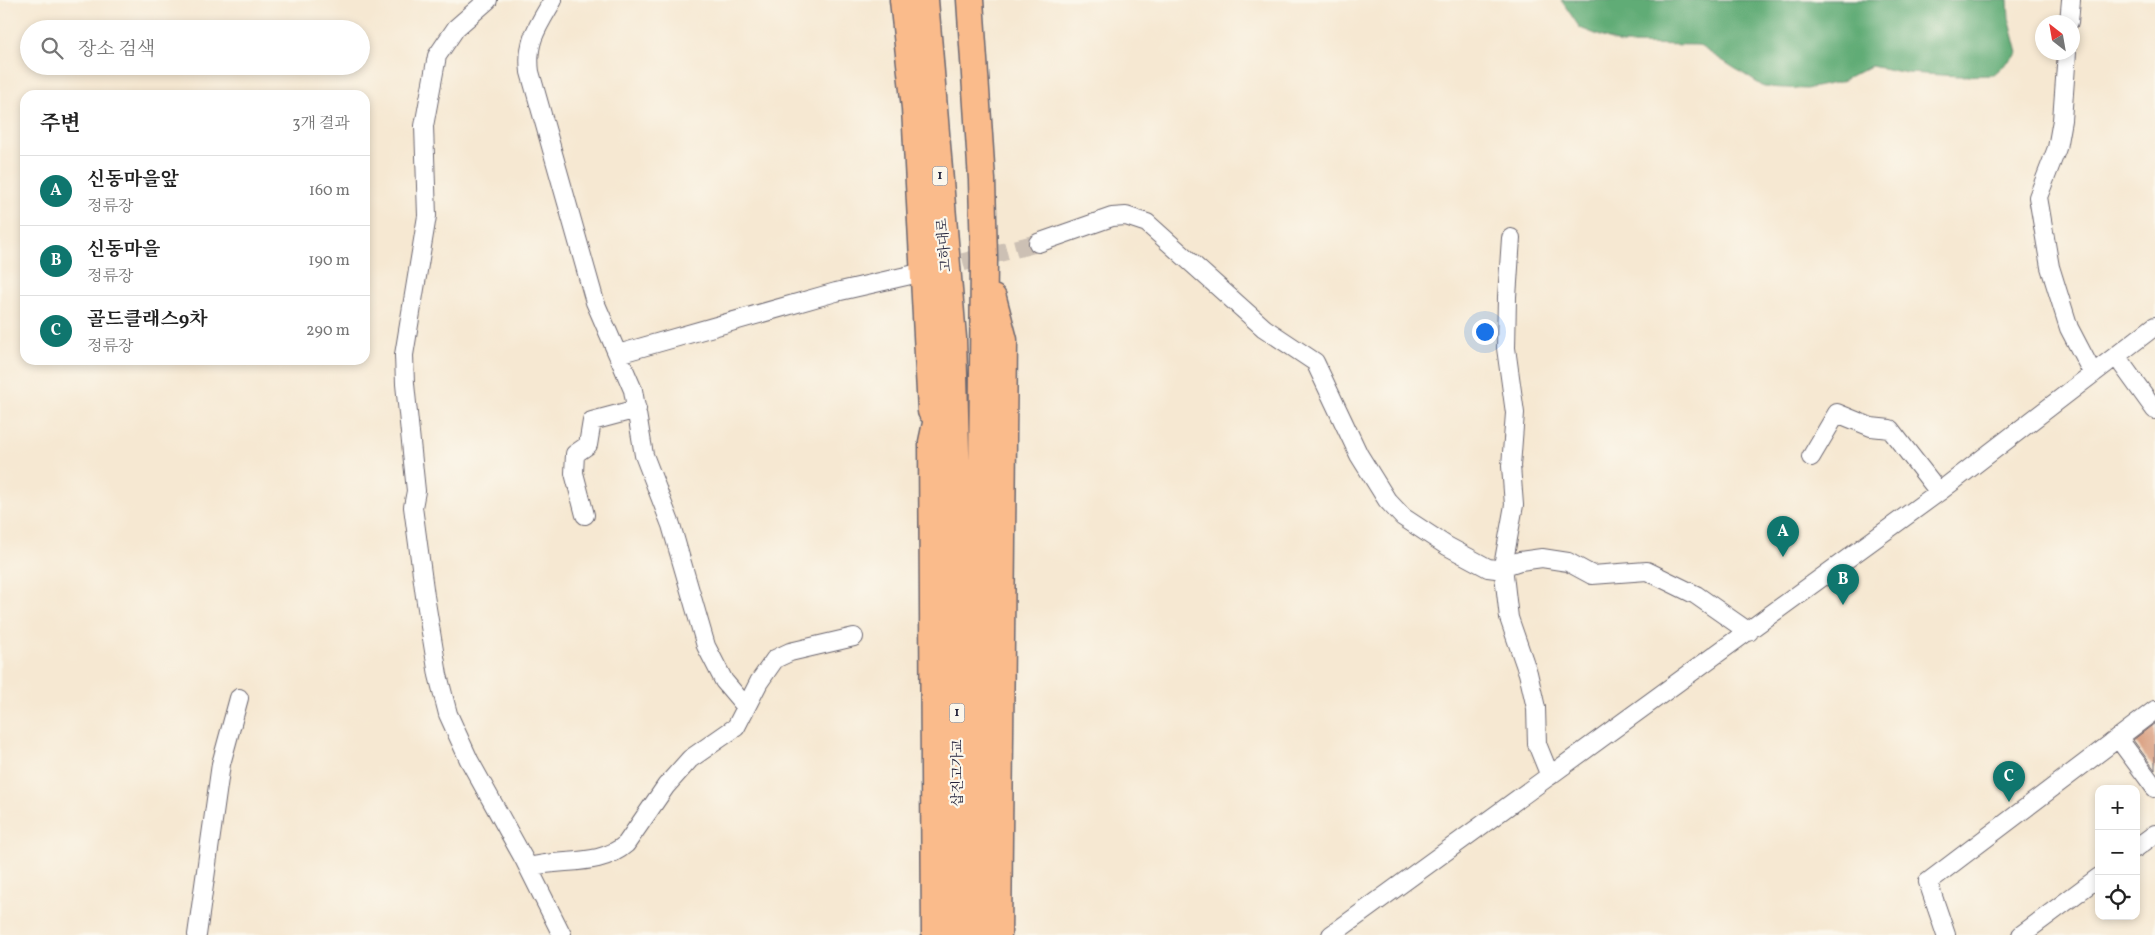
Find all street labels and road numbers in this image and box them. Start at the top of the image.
road number: 1 [932,167,948,186]
street label: 고하대로 [933,217,957,273]
road number: 1 [950,704,964,722]
street label: 삽진고가교 [949,739,968,807]

